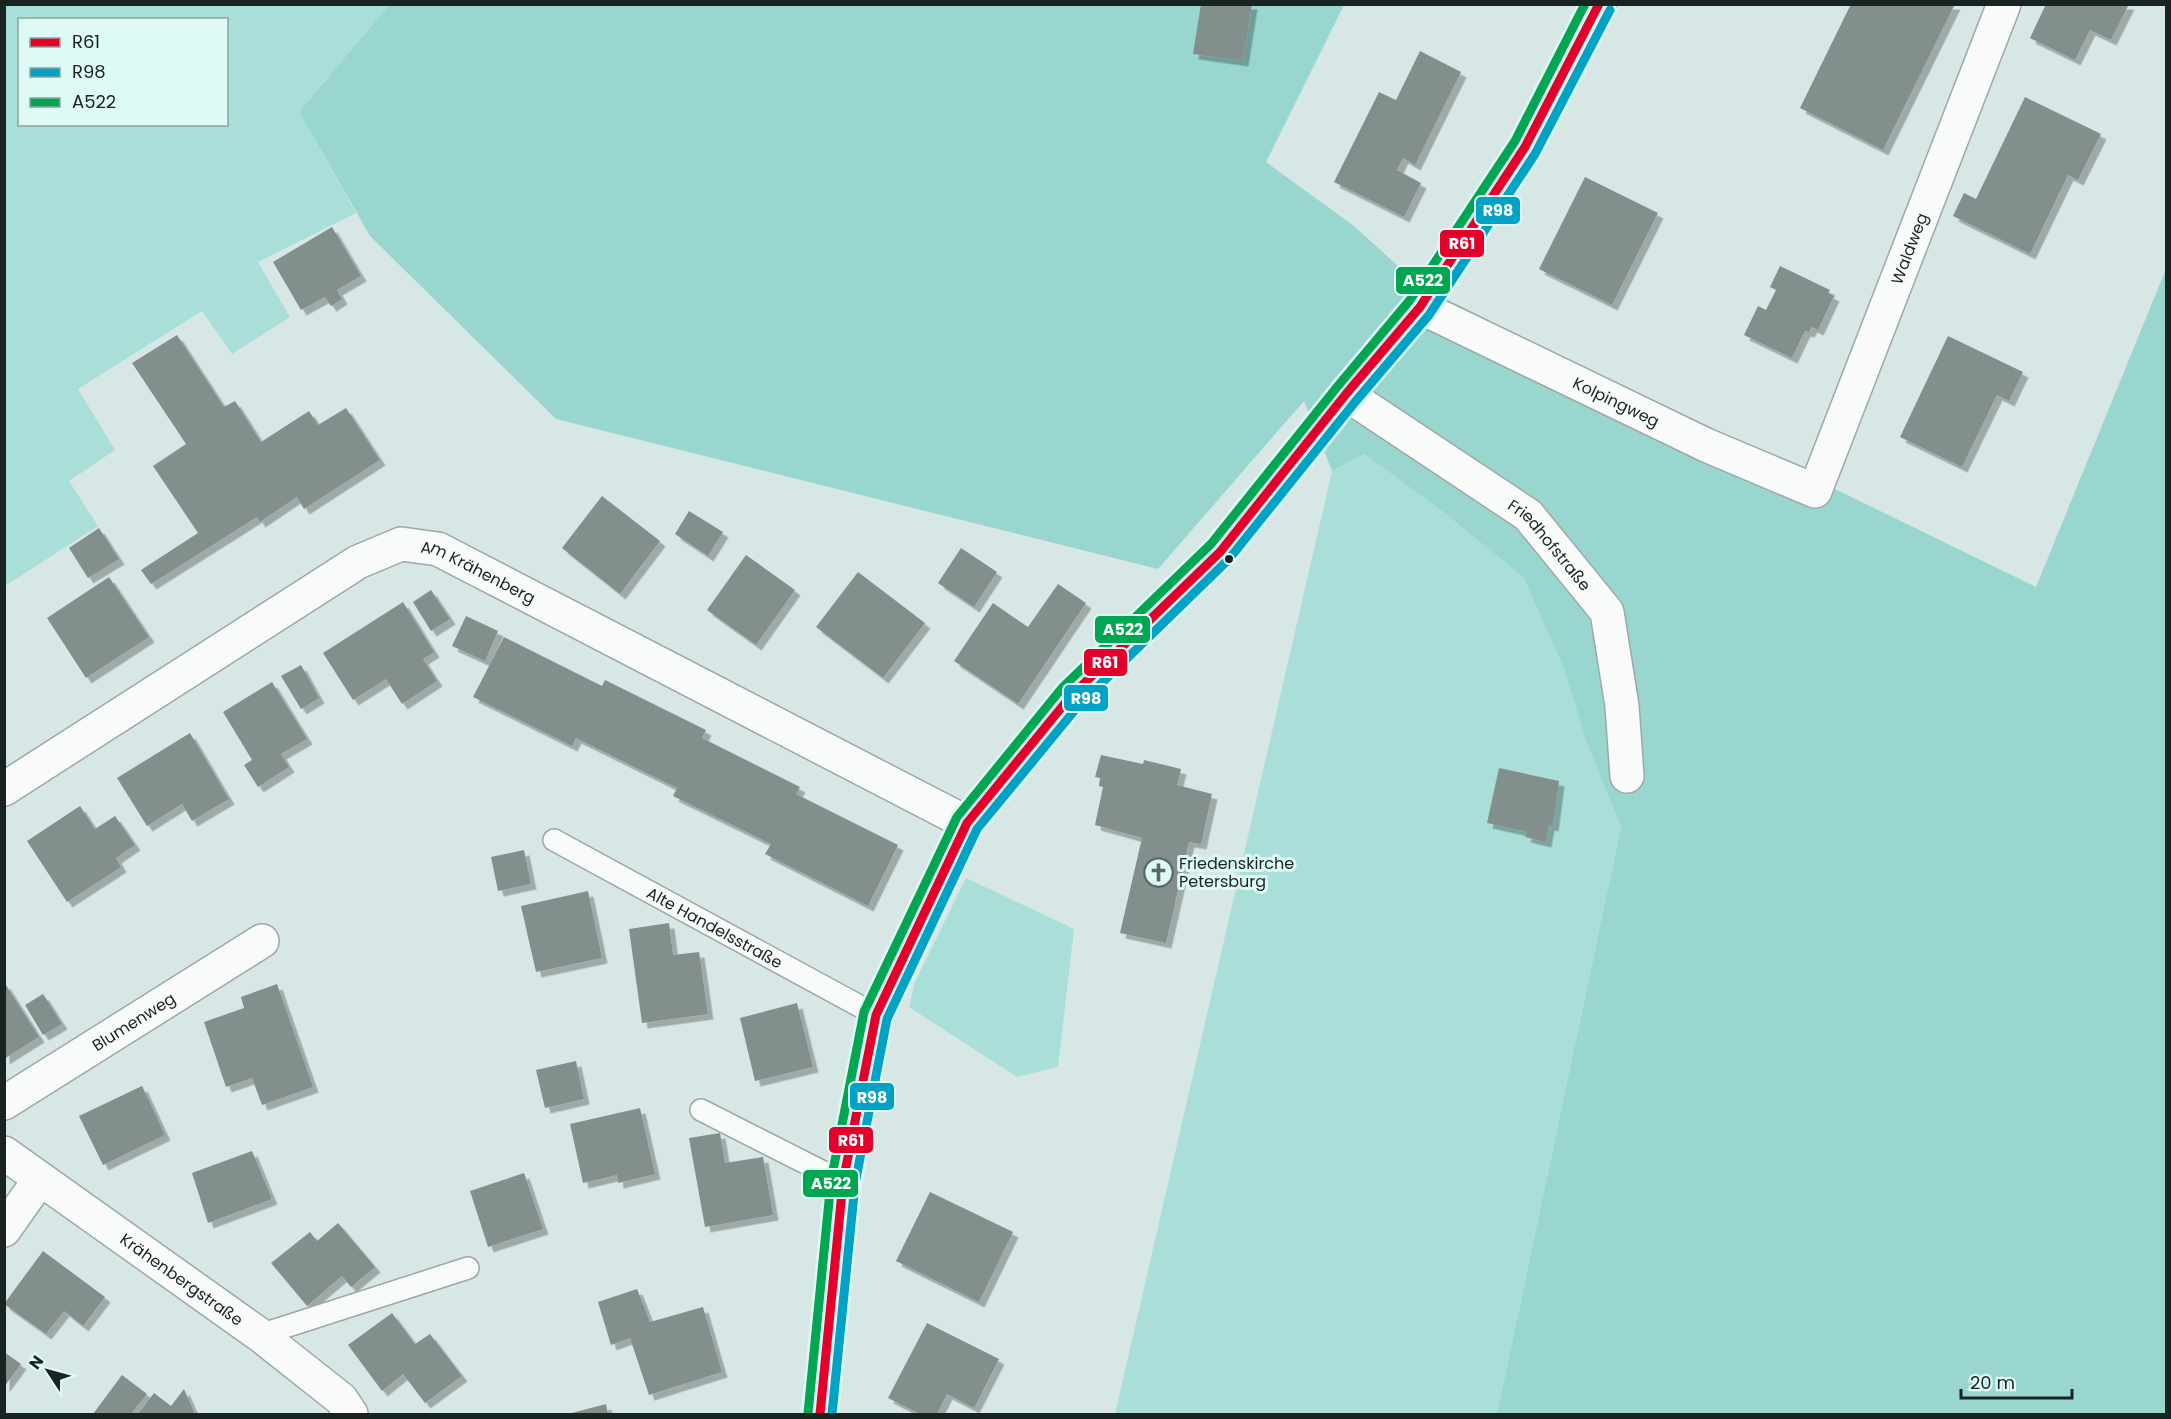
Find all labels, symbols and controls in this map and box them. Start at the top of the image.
legend [18,18,228,126]
text: R61 [72,29,100,54]
text: R98 [72,59,106,84]
text: A522 [72,89,116,114]
line badge: R98 [1475,196,1521,225]
text: R98 [1483,199,1513,222]
street label: Waldweg [1885,209,1933,288]
line badge: R61 [1439,229,1485,258]
text: R61 [1449,232,1475,255]
line badge: A522 [1395,266,1451,295]
text: A522 [1403,269,1443,292]
street label: Kolpingweg [1569,371,1663,432]
street label: Friedhofstraße [1504,493,1597,596]
street label: Am Krähenberg [419,535,540,609]
unlabelled marker [1223,553,1235,565]
line badge: A522 [1094,615,1151,644]
text: A522 [1103,618,1143,641]
line badge: R61 [1083,648,1128,677]
text: R61 [1092,651,1118,674]
line badge: R98 [1063,684,1109,712]
text: R98 [1071,687,1101,710]
place label: Friedenskirche Petersburg [1179,852,1294,893]
church icon: Friedenskirche Petersburg [1142,856,1174,888]
street label: Alte Handelsstraße [643,881,787,974]
street label: Blumenweg [87,987,180,1057]
line badge: R98 [849,1082,895,1111]
text: R98 [857,1086,887,1109]
line badge: R61 [828,1126,874,1154]
text: R61 [838,1129,864,1152]
line badge: A522 [802,1169,859,1198]
text: A522 [811,1172,851,1195]
street label: Krähenbergstraße [115,1228,248,1331]
north arrow [18,1341,78,1401]
text: N [23,1351,49,1374]
scale bar [1961,1362,2072,1400]
text: 20 m [1970,1370,2015,1395]

